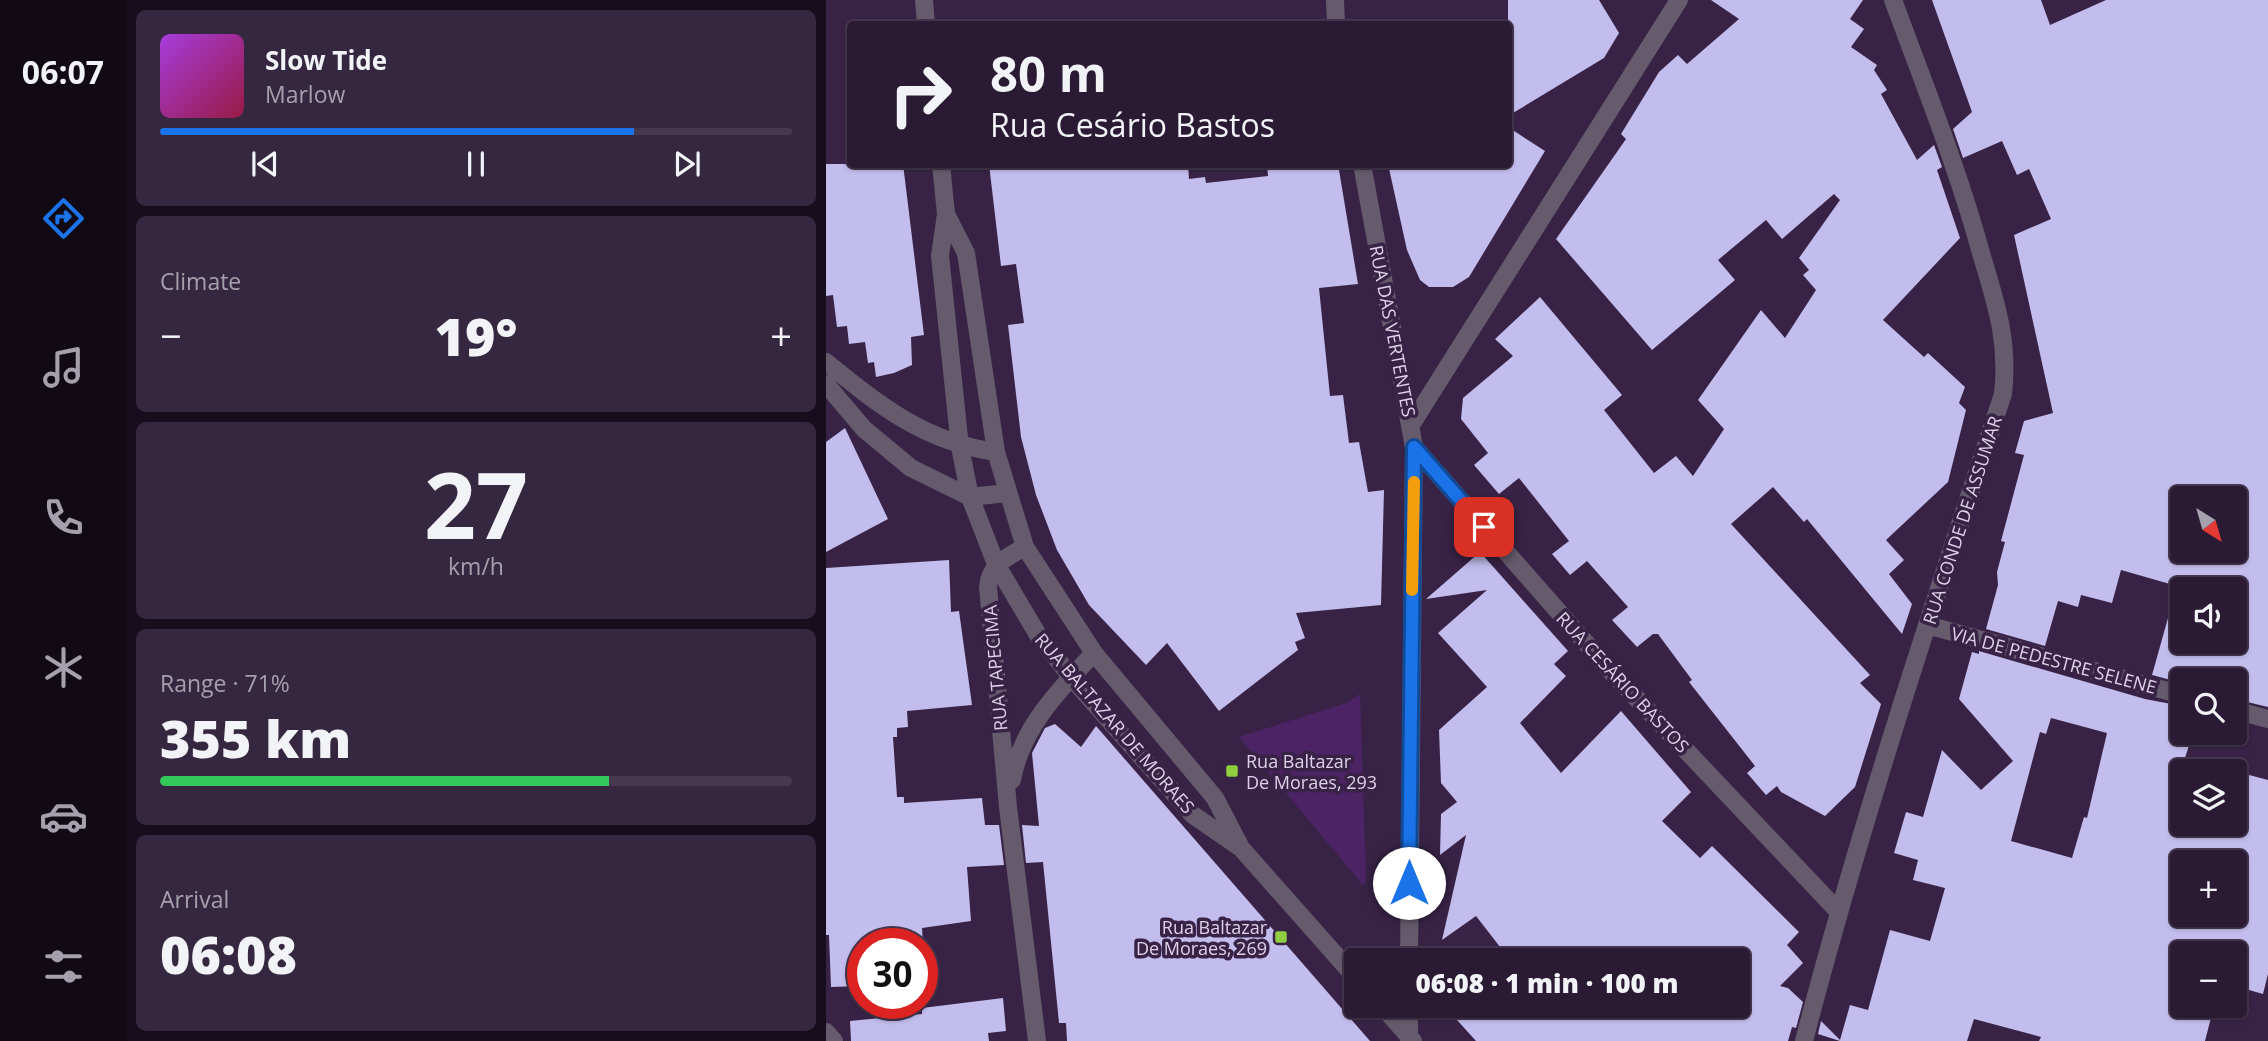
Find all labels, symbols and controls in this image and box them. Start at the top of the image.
text: 80 m [990,40,1107,106]
text: Slow Tide [265,42,387,78]
icon: right [875,49,966,140]
text: 06:07 [22,50,104,93]
text: Marlow [265,78,345,110]
text: Rua Cesário Bastos [990,103,1275,146]
icon: previous [246,145,284,183]
icon: pause [457,145,495,183]
icon: next [668,145,706,183]
icon: directions [39,194,88,243]
street label: RUA DAS VERTENTES [1365,243,1421,419]
text: Climate [160,265,241,297]
text: 19° [435,300,517,371]
text: − [160,309,182,361]
text: + [770,309,792,361]
icon: music [39,343,88,392]
street label: RUA CONDE DE ASSUMAR [1917,413,2007,627]
text: 27 [424,442,528,566]
north arrow [2170,486,2247,564]
map controls [2170,486,2247,1018]
icon: phone [39,493,88,542]
pin [1454,497,1514,557]
icon: arrive [1465,508,1503,546]
text: km/h [448,550,504,582]
button: sound [2170,577,2247,654]
street label: RUA TAPECIMA [977,603,1012,732]
street label: RUA CESÁRIO BASTOS [1551,606,1695,758]
street label: VIA DE PEDESTRE SELENE [1949,621,2159,699]
street label: RUA BALTAZAR DE MORAES [1030,628,1200,818]
icon: climate [39,643,88,692]
text: Range · 71% [160,667,290,699]
button: search [2170,668,2247,745]
text: 355 km [160,702,351,773]
place label: Rua Baltazar De Moraes, 293 [1246,749,1377,794]
button: layers [2170,759,2247,836]
marker: Rua Baltazar De Moraes, 293 [1224,763,1240,779]
icon: car [39,792,88,841]
position arrow [1372,846,1446,920]
button: + [2170,850,2247,927]
text: Arrival [160,883,229,915]
place label: Rua Baltazar De Moraes, 269 [1136,915,1268,960]
text: 06:08 [160,918,297,989]
speed limit sign: 30 [847,928,938,1019]
marker: Rua Baltazar De Moraes, 269 [1273,929,1289,945]
button: − [2170,941,2247,1018]
icon: filters [39,942,88,991]
text: 06:08 · 1 min · 100 m [1416,965,1678,1001]

